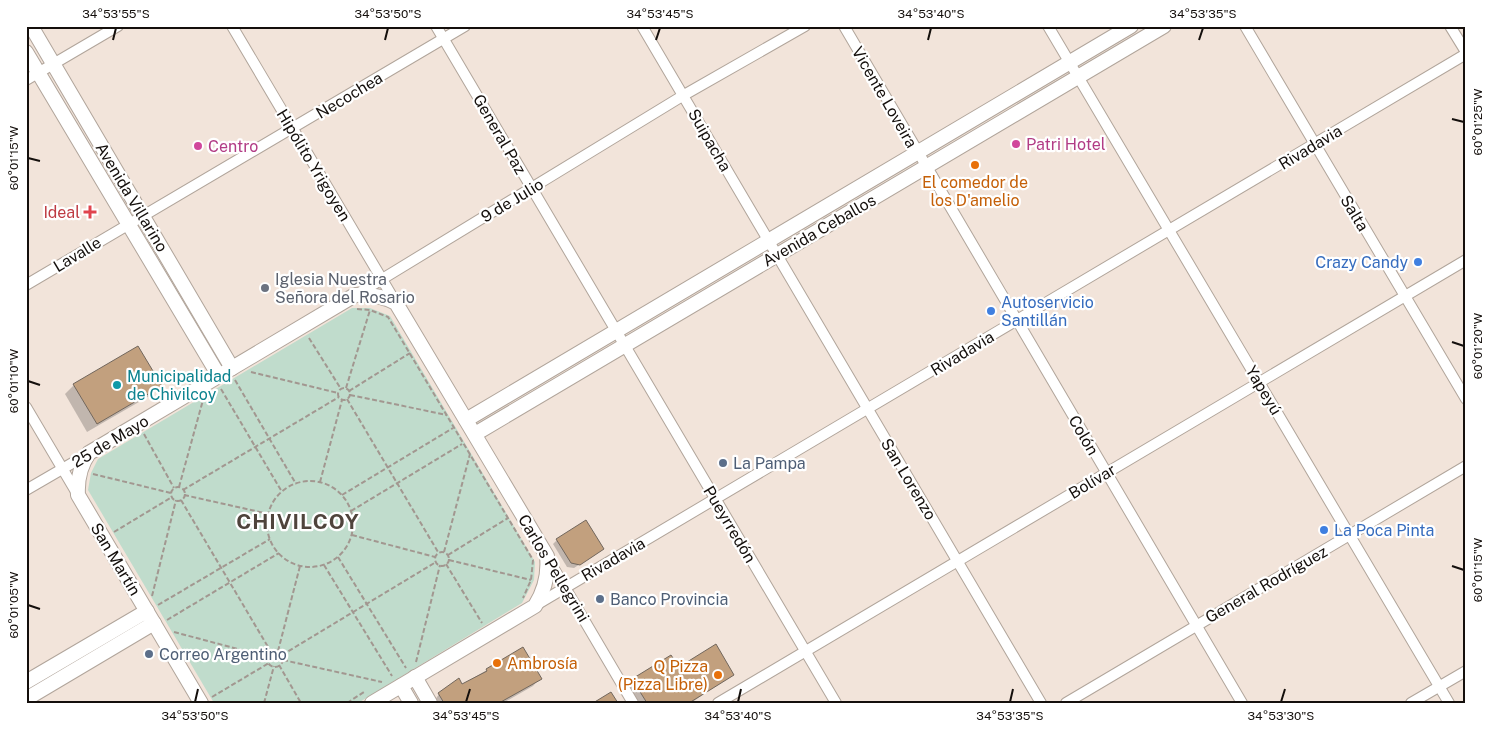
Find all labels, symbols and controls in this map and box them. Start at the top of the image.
text: 34°53'55"S [82,7,150,21]
text: 34°53'50"S [354,7,422,21]
text: 34°53'45"S [626,7,694,21]
text: 34°53'40"S [898,7,964,21]
text: 34°53'35"S [1169,7,1237,21]
street label: Vicente Loveira [848,43,921,151]
street label: Necochea [313,68,386,123]
text: 60°01'25"W [1471,88,1485,155]
street label: General Paz [469,91,530,178]
street label: Hipólito Yrigoyen [273,106,355,225]
street label: Suipacha [684,106,735,175]
street label: Rivadavia [1275,121,1345,174]
text: 60°01'15"W [7,125,21,190]
place label: Patri Hotel [1026,135,1106,154]
place label: Centro [208,137,258,156]
marker: Patri Hotel [1010,138,1022,150]
street label: Avenida Villarino [91,139,172,255]
marker: Centro [192,140,204,152]
marker: El comedor de los D'amelio [969,159,981,171]
place label: El comedor de los D'amelio [922,173,1028,210]
street label: 9 de Julio [478,174,547,226]
street label: Avenida Ceballos [759,190,879,270]
street label: Salta [1336,192,1373,235]
place label: Ideal [43,203,80,222]
marker: Ideal [84,206,96,218]
street label: Lavalle [50,233,105,276]
place label: Crazy Candy [1315,253,1408,272]
marker: Crazy Candy [1412,256,1424,268]
place label: Iglesia Nuestra Señora del Rosario [275,270,415,307]
marker: Iglesia Nuestra Señora del Rosario [259,282,271,294]
place label: Autoservicio Santillán [1001,293,1094,330]
marker: Autoservicio Santillán [985,305,997,317]
text: 60°01'20"W [1471,312,1485,379]
street label: Rivadavia [927,327,997,380]
text: 60°01'10"W [7,348,21,413]
street label: Yapeyú [1242,362,1286,418]
place label: Municipalidad de Chivilcoy [127,367,231,404]
marker: Municipalidad de Chivilcoy [111,379,123,391]
street label: 25 de Mayo [69,411,152,472]
street label: Colón [1065,412,1102,459]
street label: San Lorenzo [877,435,940,523]
place label: La Pampa [733,454,806,473]
marker: La Pampa [717,457,729,469]
street label: Bolívar [1065,460,1119,503]
street label: Pueyrredón [699,482,760,566]
district label: CHIVILCOY [236,509,360,534]
street label: Carlos Pellegrini [514,511,593,625]
street label: San Martín [87,520,145,599]
place label: La Poca Pinta [1334,521,1434,540]
marker: La Poca Pinta [1318,524,1330,536]
street label: Rivadavia [578,534,648,585]
text: 60°01'15"W [1471,537,1485,602]
street label: General Rodríguez [1202,542,1331,627]
text: 60°01'05"W [7,571,21,639]
place label: Banco Provincia [610,590,728,609]
marker: Banco Provincia [594,593,606,605]
place label: Correo Argentino [159,645,287,664]
marker: Correo Argentino [143,648,155,660]
place label: Ambrosía [507,654,578,673]
marker: Ambrosía [491,657,503,669]
place label: Q Pizza (Pizza Libre) [618,657,708,694]
marker: Q Pizza (Pizza Libre) [712,669,724,681]
text: 34°53'50"S [161,709,229,723]
text: 34°53'45"S [432,709,500,723]
text: 34°53'40"S [705,709,771,723]
text: 34°53'35"S [976,709,1044,723]
text: 34°53'30"S [1248,709,1314,723]

